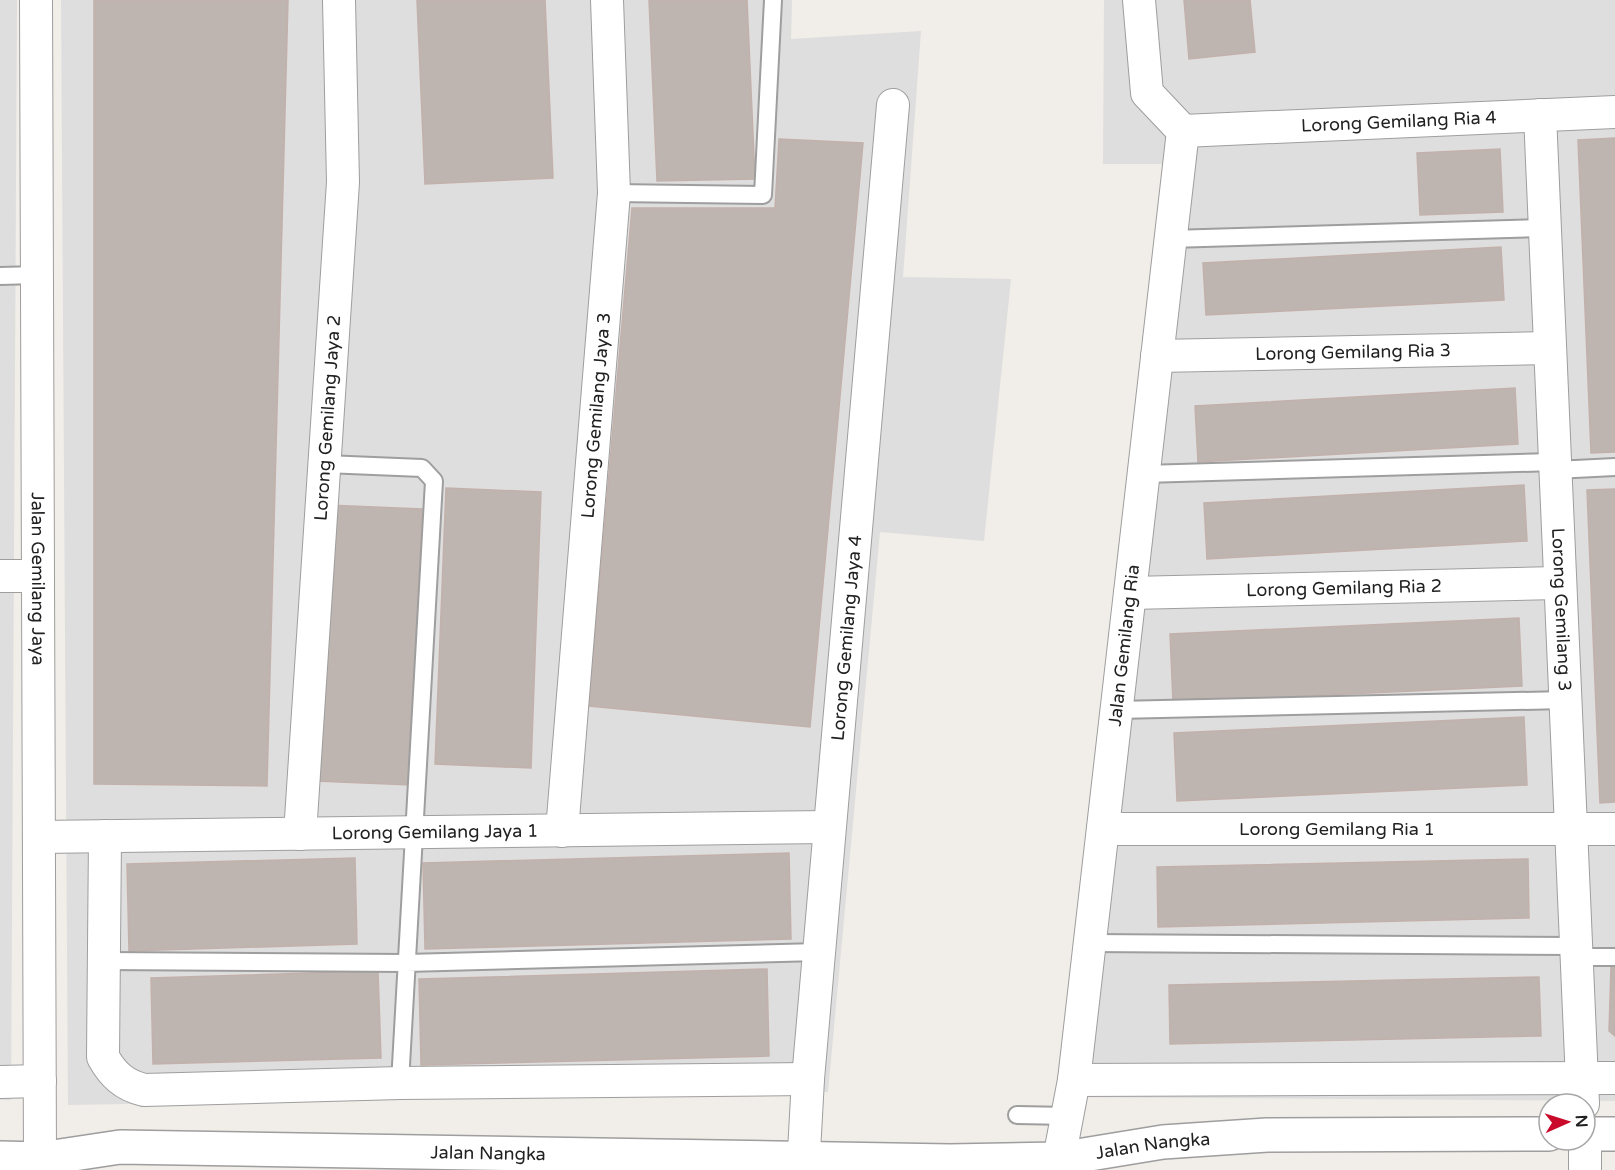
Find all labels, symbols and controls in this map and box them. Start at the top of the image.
street label: Lorong Gemilang Ria 4 [1300,106,1497,137]
street label: Lorong Gemilang Jaya 3 [577,312,615,519]
street label: Lorong Gemilang Jaya 2 [310,314,345,522]
street label: Lorong Gemilang Ria 3 [1255,339,1451,365]
street label: Jalan Gemilang Jaya [27,492,49,666]
street label: Lorong Gemilang 3 [1547,527,1576,692]
street label: Lorong Gemilang Jaya 4 [827,534,866,742]
street label: Jalan Gemilang Ria [1104,563,1144,727]
street label: Lorong Gemilang Ria 2 [1246,575,1442,601]
street label: Lorong Gemilang Ria 1 [1239,818,1435,840]
street label: Lorong Gemilang Jaya 1 [332,820,538,844]
north arrow [1537,1092,1597,1152]
text: N [1571,1114,1591,1128]
street label: Jalan Nangka [1094,1128,1211,1164]
street label: Jalan Nangka [430,1141,546,1165]

